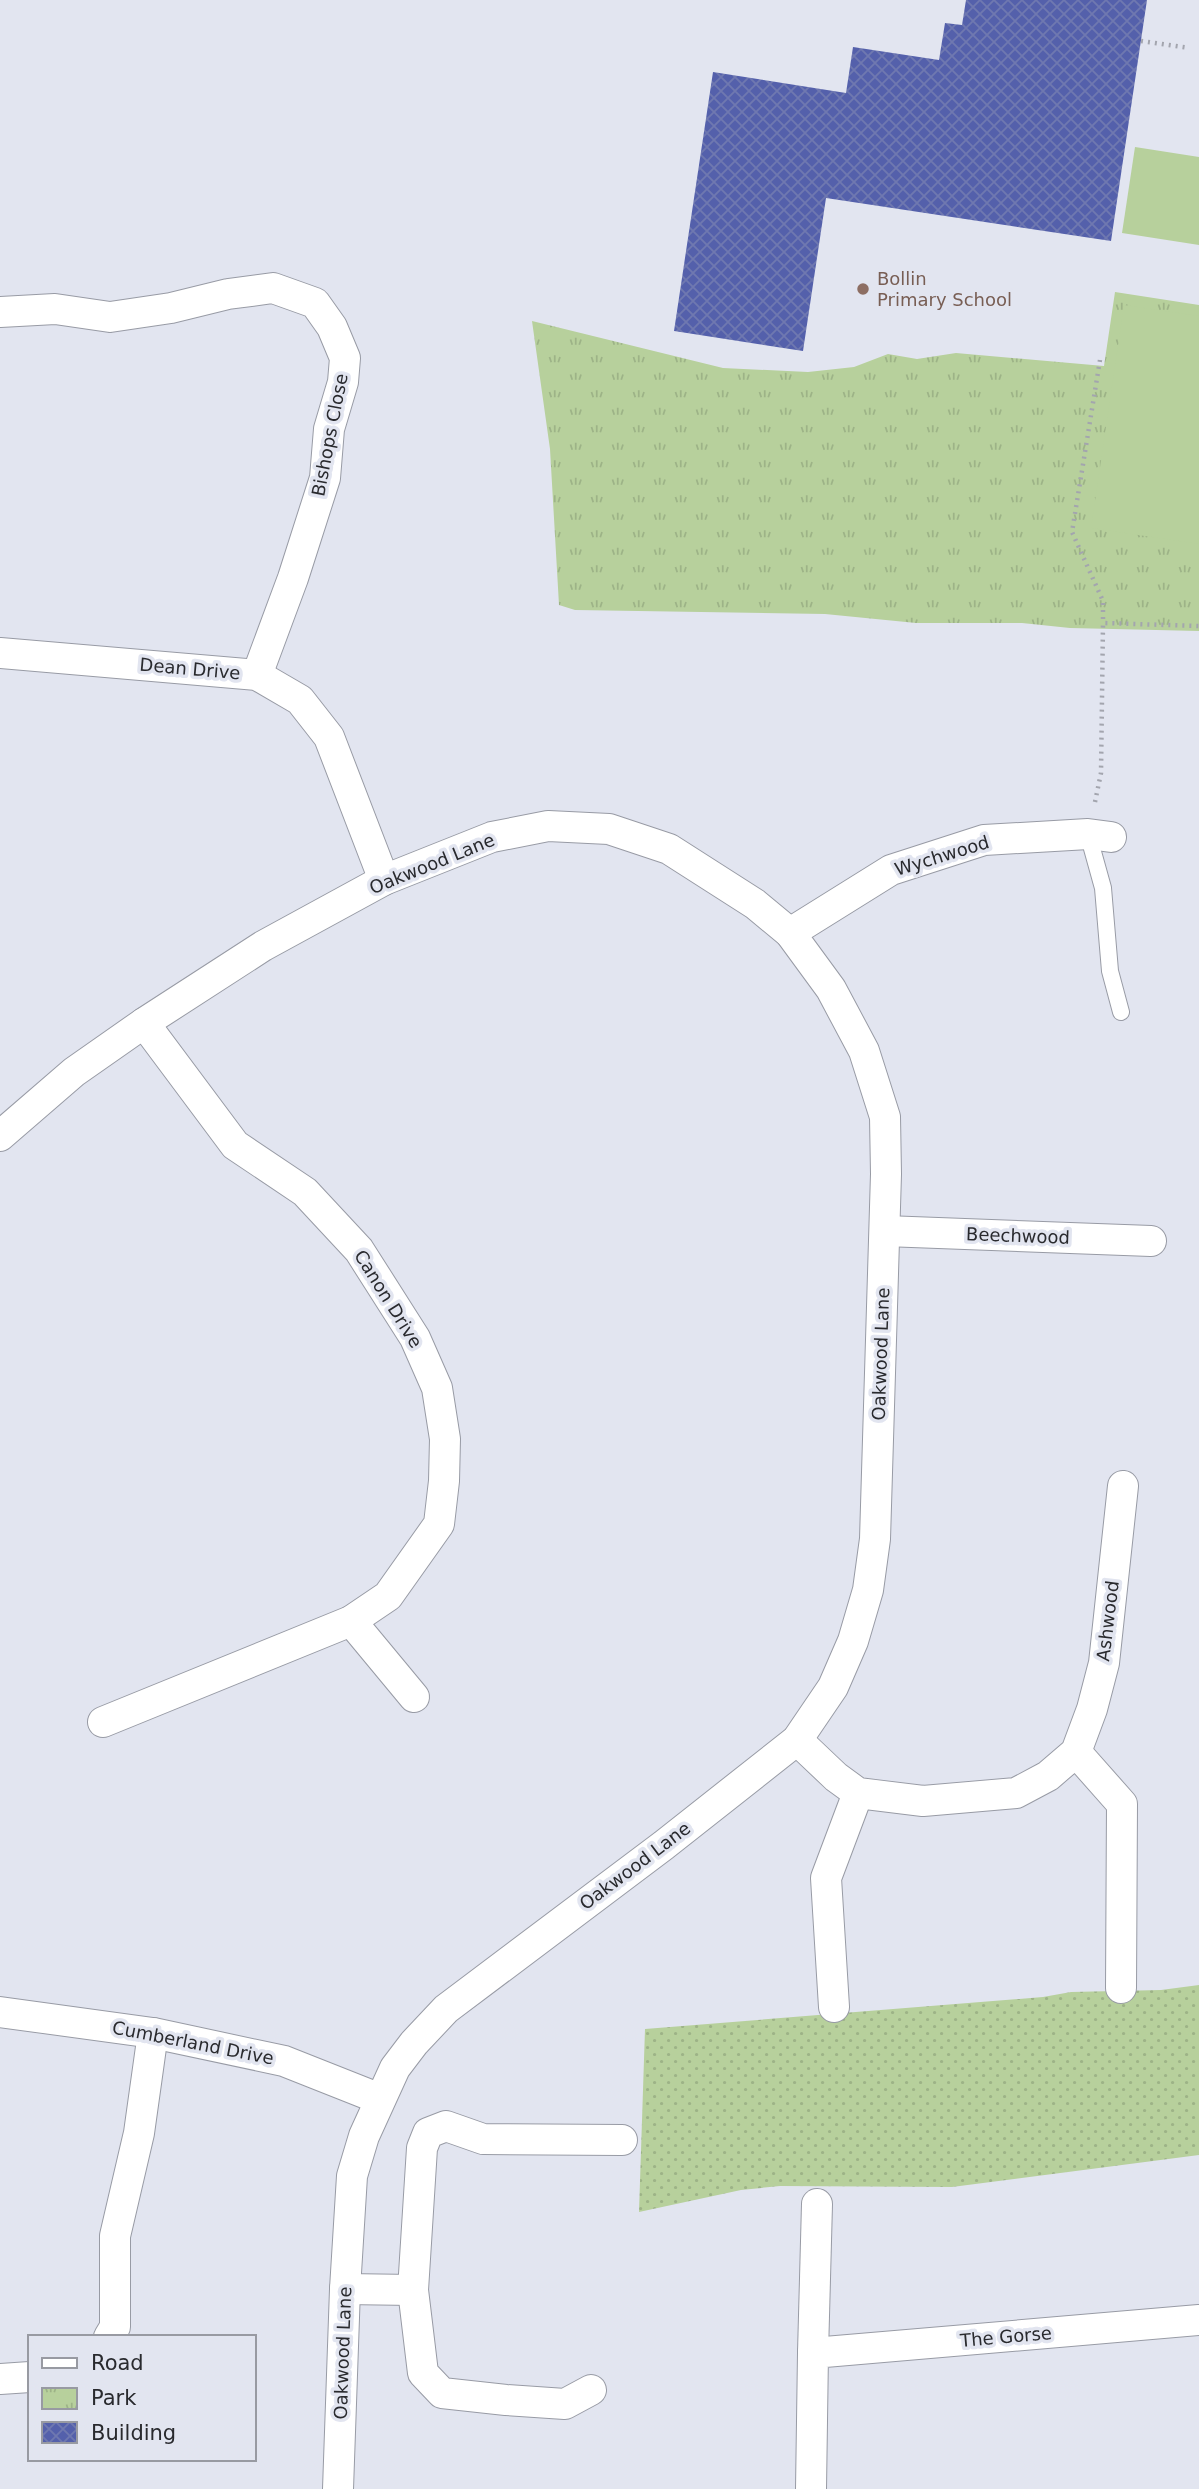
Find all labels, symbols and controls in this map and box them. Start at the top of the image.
place label: Bollin Primary School [877,268,1012,310]
marker: Bollin Primary School [855,281,871,297]
street label: Bishops Close [307,372,352,498]
street label: Dean Drive [139,654,241,683]
street label: Oakwood Lane [366,829,497,898]
street label: Wychwood [892,831,992,880]
street label: Beechwood [966,1223,1070,1248]
street label: Canon Drive [350,1246,427,1351]
street label: Oakwood Lane [868,1287,893,1421]
street label: Ashwood [1092,1579,1123,1663]
street label: Oakwood Lane [575,1817,694,1914]
street label: Cumberland Drive [111,2017,276,2068]
street label: Oakwood Lane [330,2286,355,2420]
street label: The Gorse [958,2322,1053,2351]
legend [28,2335,256,2461]
text: Road [91,2351,144,2375]
text: Park [91,2386,137,2410]
text: Building [91,2421,176,2445]

